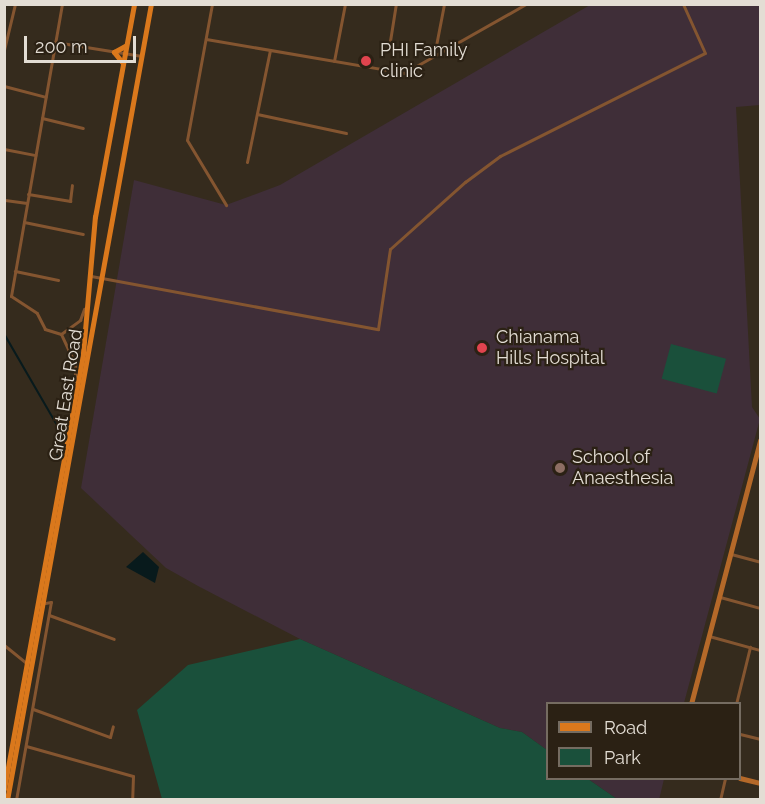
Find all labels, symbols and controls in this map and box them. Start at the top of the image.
scale bar [27,24,140,62]
text: 200 m [35,36,88,57]
place label: PHI Family clinic [380,40,468,82]
marker: PHI Family clinic [357,52,375,70]
place label: Chianama Hills Hospital [496,327,605,370]
street label: Great East Road [45,328,87,462]
marker: Chianama Hills Hospital [473,339,491,357]
place label: School of Anaesthesia [572,447,673,490]
marker: School of Anaesthesia [553,461,567,475]
legend [546,702,741,780]
text: Road [604,717,647,738]
text: Park [604,747,641,768]

